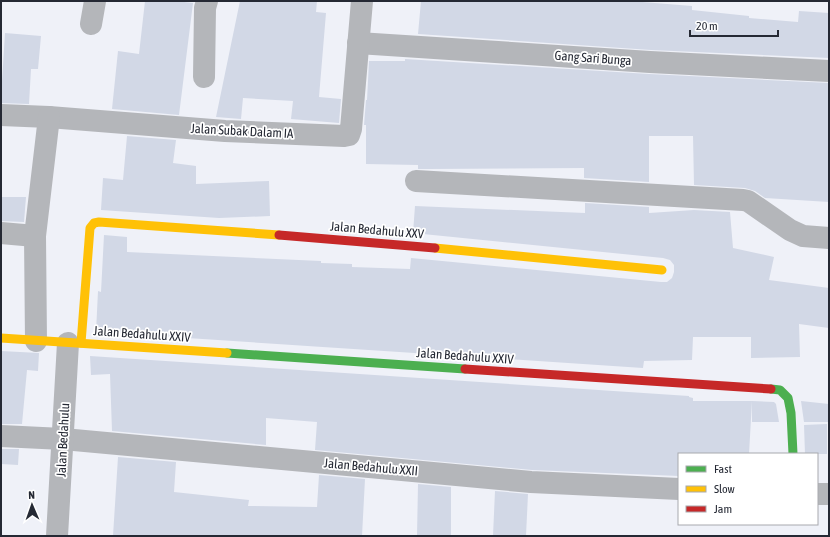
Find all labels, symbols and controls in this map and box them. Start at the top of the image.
scale bar [690,12,778,38]
text: 20 m [696,19,718,33]
street label: Gang Sari Bunga [554,48,632,68]
street label: Jalan Subak Dalam IA [190,121,294,141]
street label: Jalan Bedahulu XXV [329,218,425,242]
street label: Jalan Bedahulu XXIV [93,323,192,345]
street label: Jalan Bedahulu XXIV [416,345,515,367]
street label: Jalan Bedahulu [54,403,72,477]
legend [678,453,818,525]
street label: Jalan Bedahulu XXII [323,455,419,479]
text: Fast [714,462,732,476]
text: Slow [714,482,735,496]
north arrow [12,485,52,525]
text: N [28,489,35,501]
text: Jam [714,502,732,516]

